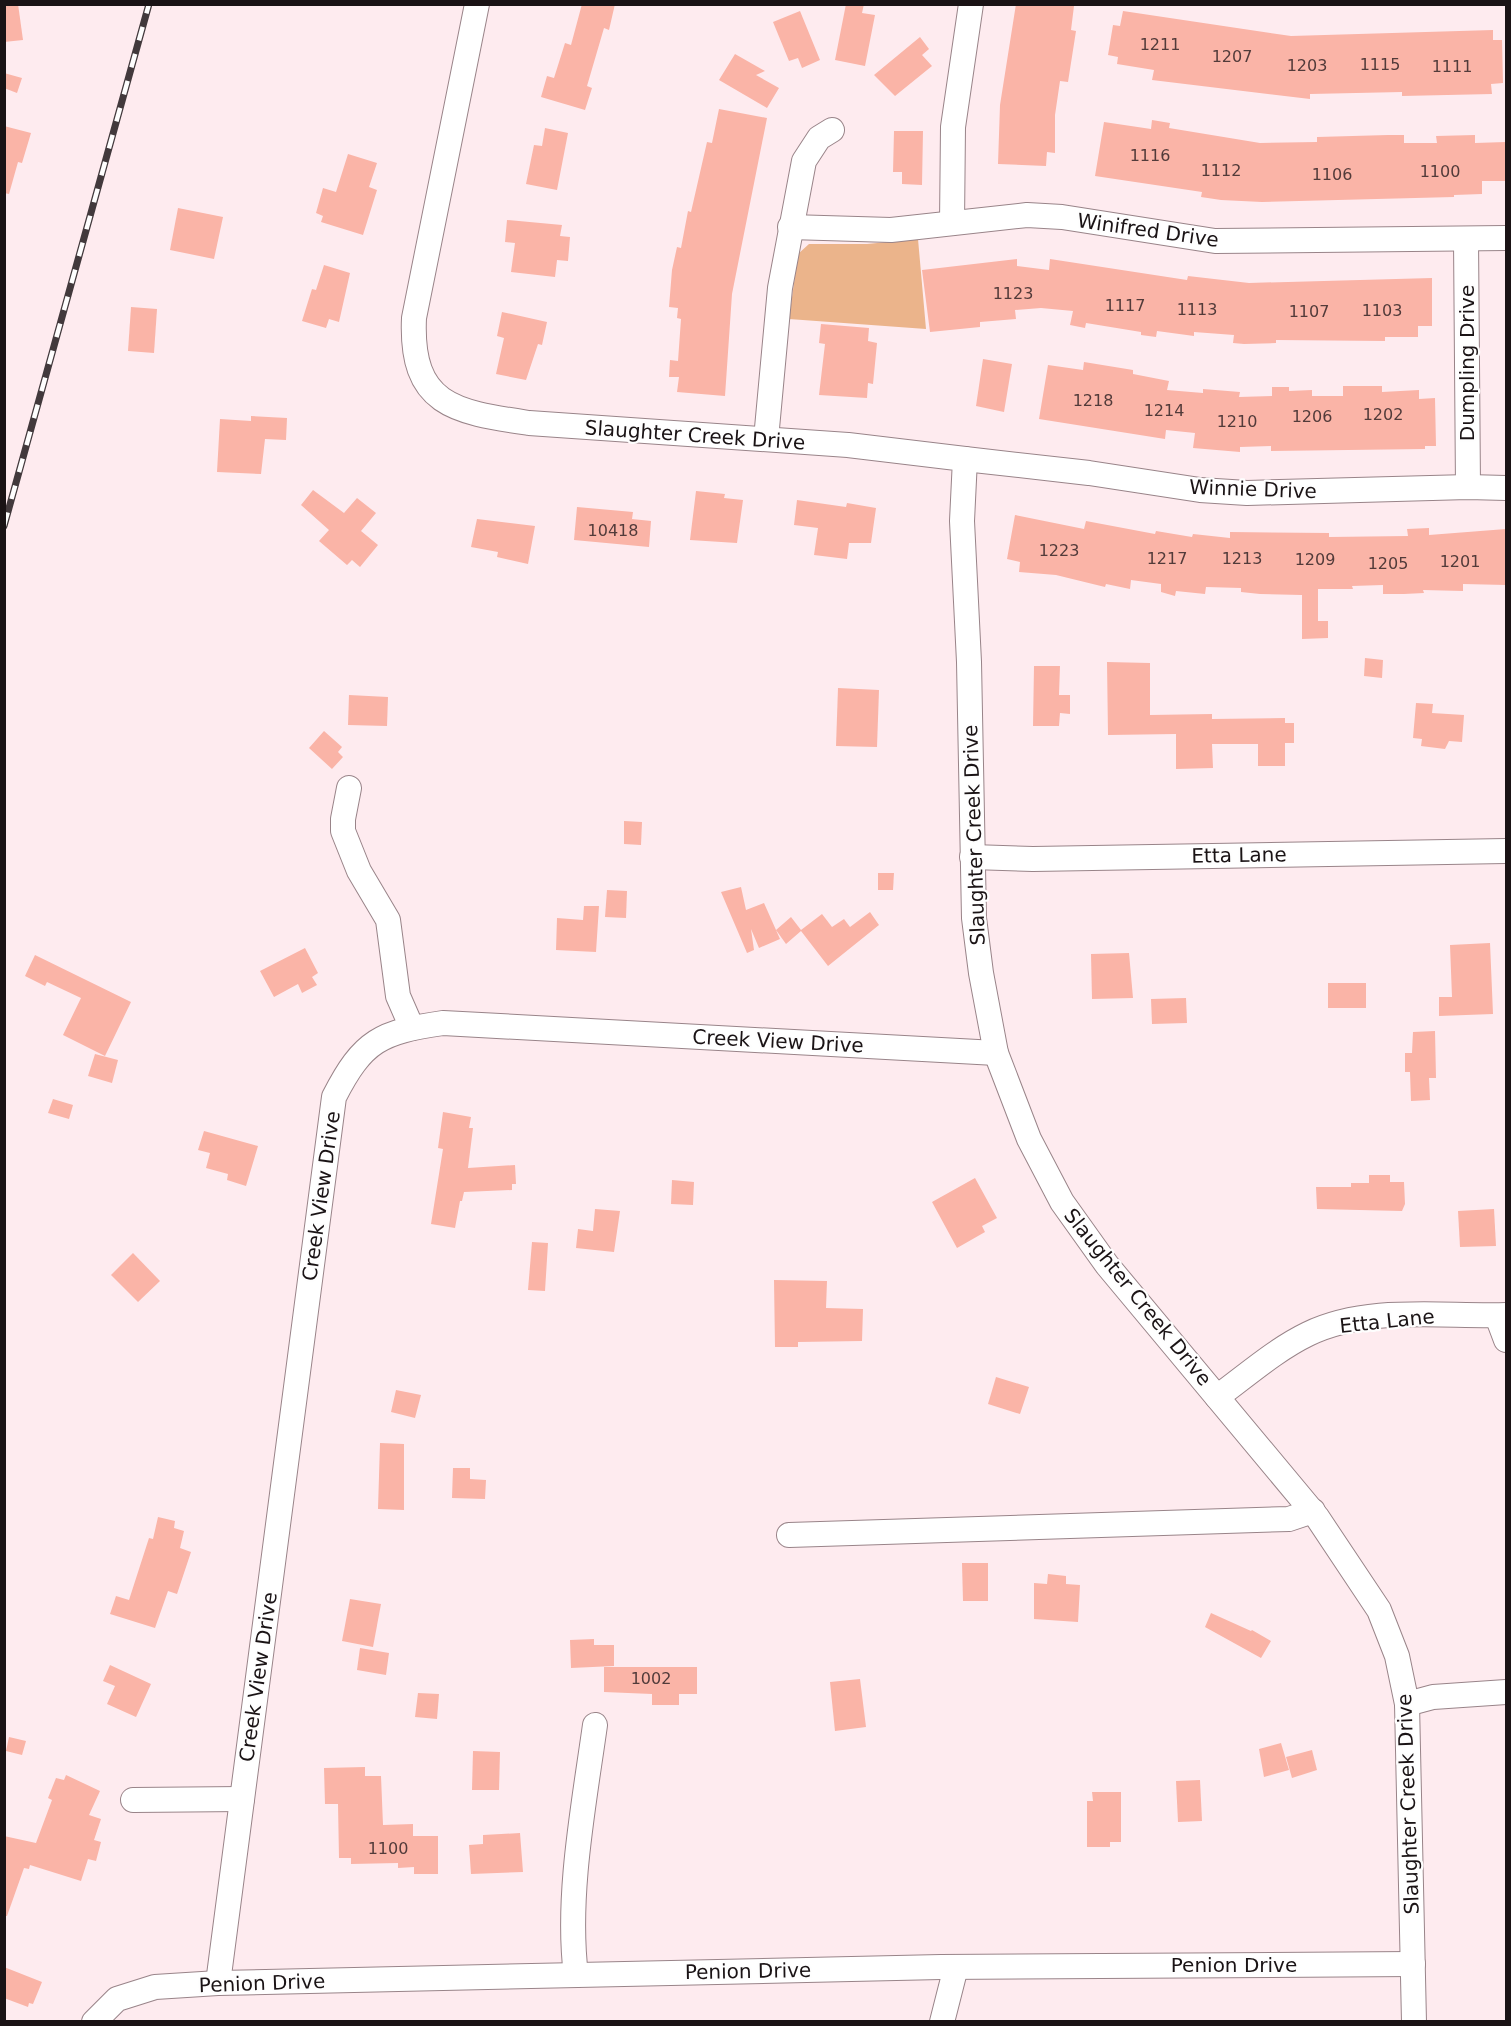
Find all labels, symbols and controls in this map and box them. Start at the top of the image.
house number: 1211 [1140,35,1180,54]
house number: 1207 [1212,47,1252,66]
house number: 1115 [1360,55,1400,74]
house number: 1203 [1287,56,1327,75]
house number: 1111 [1432,57,1472,76]
house number: 1116 [1130,146,1170,165]
house number: 1112 [1201,161,1241,180]
house number: 1100 [1420,162,1460,181]
house number: 1106 [1312,165,1352,184]
street label: Winifred Drive [1076,208,1220,252]
house number: 1123 [993,284,1033,303]
street label: Dumpling Drive [1455,285,1479,441]
house number: 1117 [1105,296,1145,315]
house number: 1113 [1177,300,1217,319]
house number: 1103 [1362,301,1402,320]
house number: 1107 [1289,302,1329,321]
house number: 1218 [1073,391,1113,410]
house number: 1214 [1144,401,1184,420]
house number: 1202 [1363,405,1403,424]
house number: 1206 [1292,407,1332,426]
house number: 1210 [1217,412,1257,431]
street label: Slaughter Creek Drive [584,415,806,455]
street label: Winnie Drive [1189,475,1317,503]
house number: 10418 [588,521,638,540]
house number: 1223 [1039,541,1079,560]
house number: 1217 [1147,549,1187,568]
house number: 1213 [1222,549,1262,568]
house number: 1209 [1295,550,1335,569]
house number: 1201 [1440,552,1480,571]
house number: 1205 [1368,554,1408,573]
street label: Slaughter Creek Drive [958,724,990,946]
street label: Etta Lane [1191,842,1287,868]
street label: Creek View Drive [692,1025,864,1057]
street label: Creek View Drive [297,1109,345,1283]
street label: Slaughter Creek Drive [1059,1204,1217,1390]
street label: Etta Lane [1338,1304,1436,1338]
street label: Creek View Drive [234,1590,282,1764]
house number: 1002 [631,1669,671,1688]
street label: Slaughter Creek Drive [1392,1693,1424,1915]
house number: 1100 [368,1839,408,1858]
street label: Penion Drive [1171,1953,1297,1977]
street label: Penion Drive [685,1958,811,1984]
street label: Penion Drive [198,1969,326,1997]

